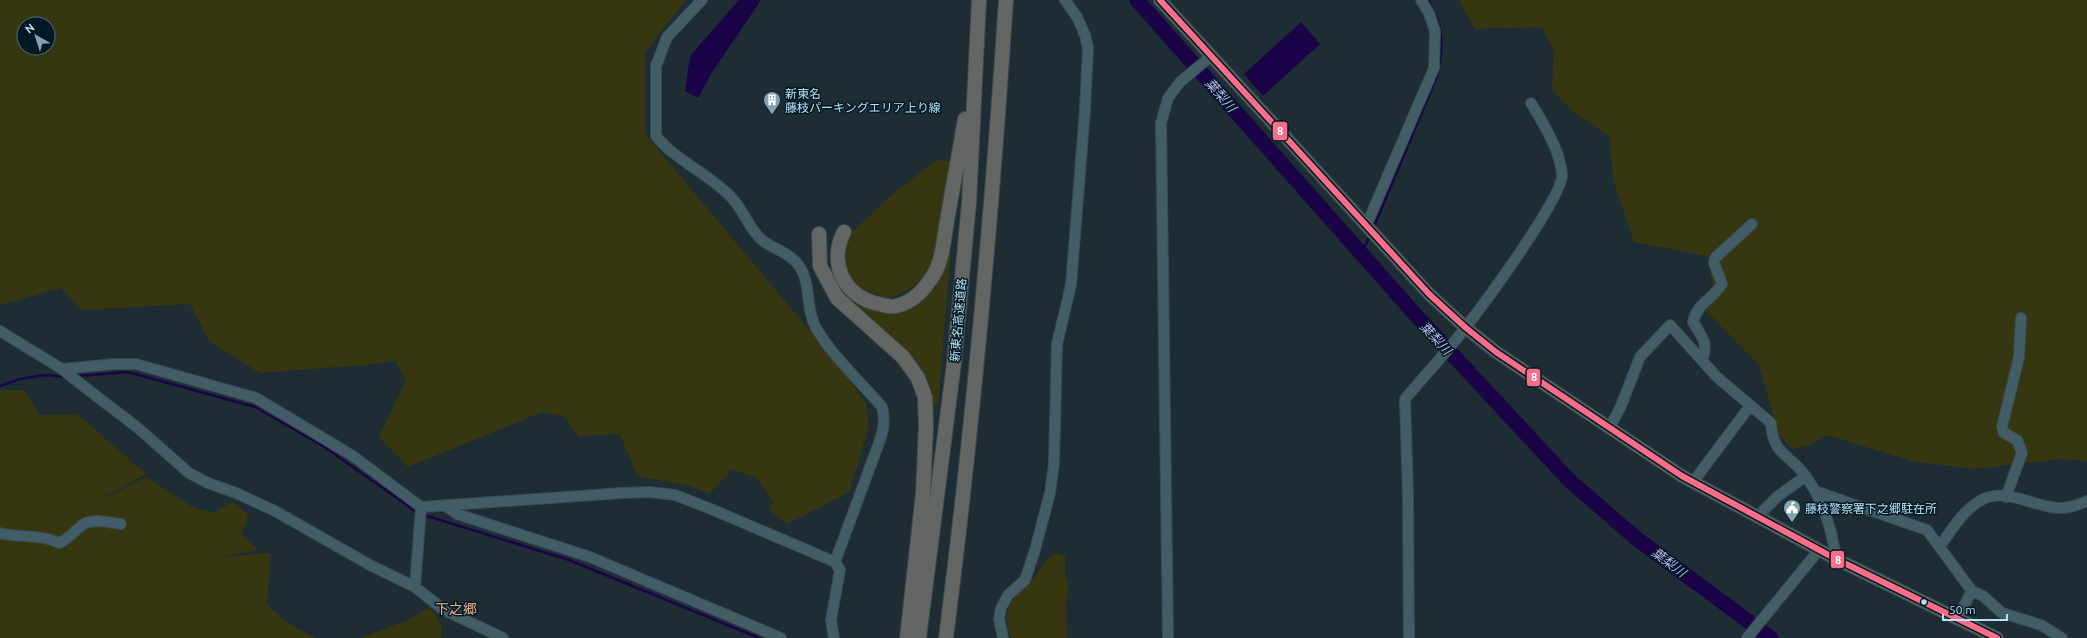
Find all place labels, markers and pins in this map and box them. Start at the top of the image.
place label: 新東名 藤枝パーキングエリア上り線 [785,87,941,114]
building icon: 新東名 藤枝パーキングエリア上り線 [762,90,782,115]
public building icon: 藤枝警察署下之郷駐在所 [1782,498,1802,523]
place label: 藤枝警察署下之郷駐在所 [1805,502,1937,515]
unlabelled marker [1919,597,1929,607]

